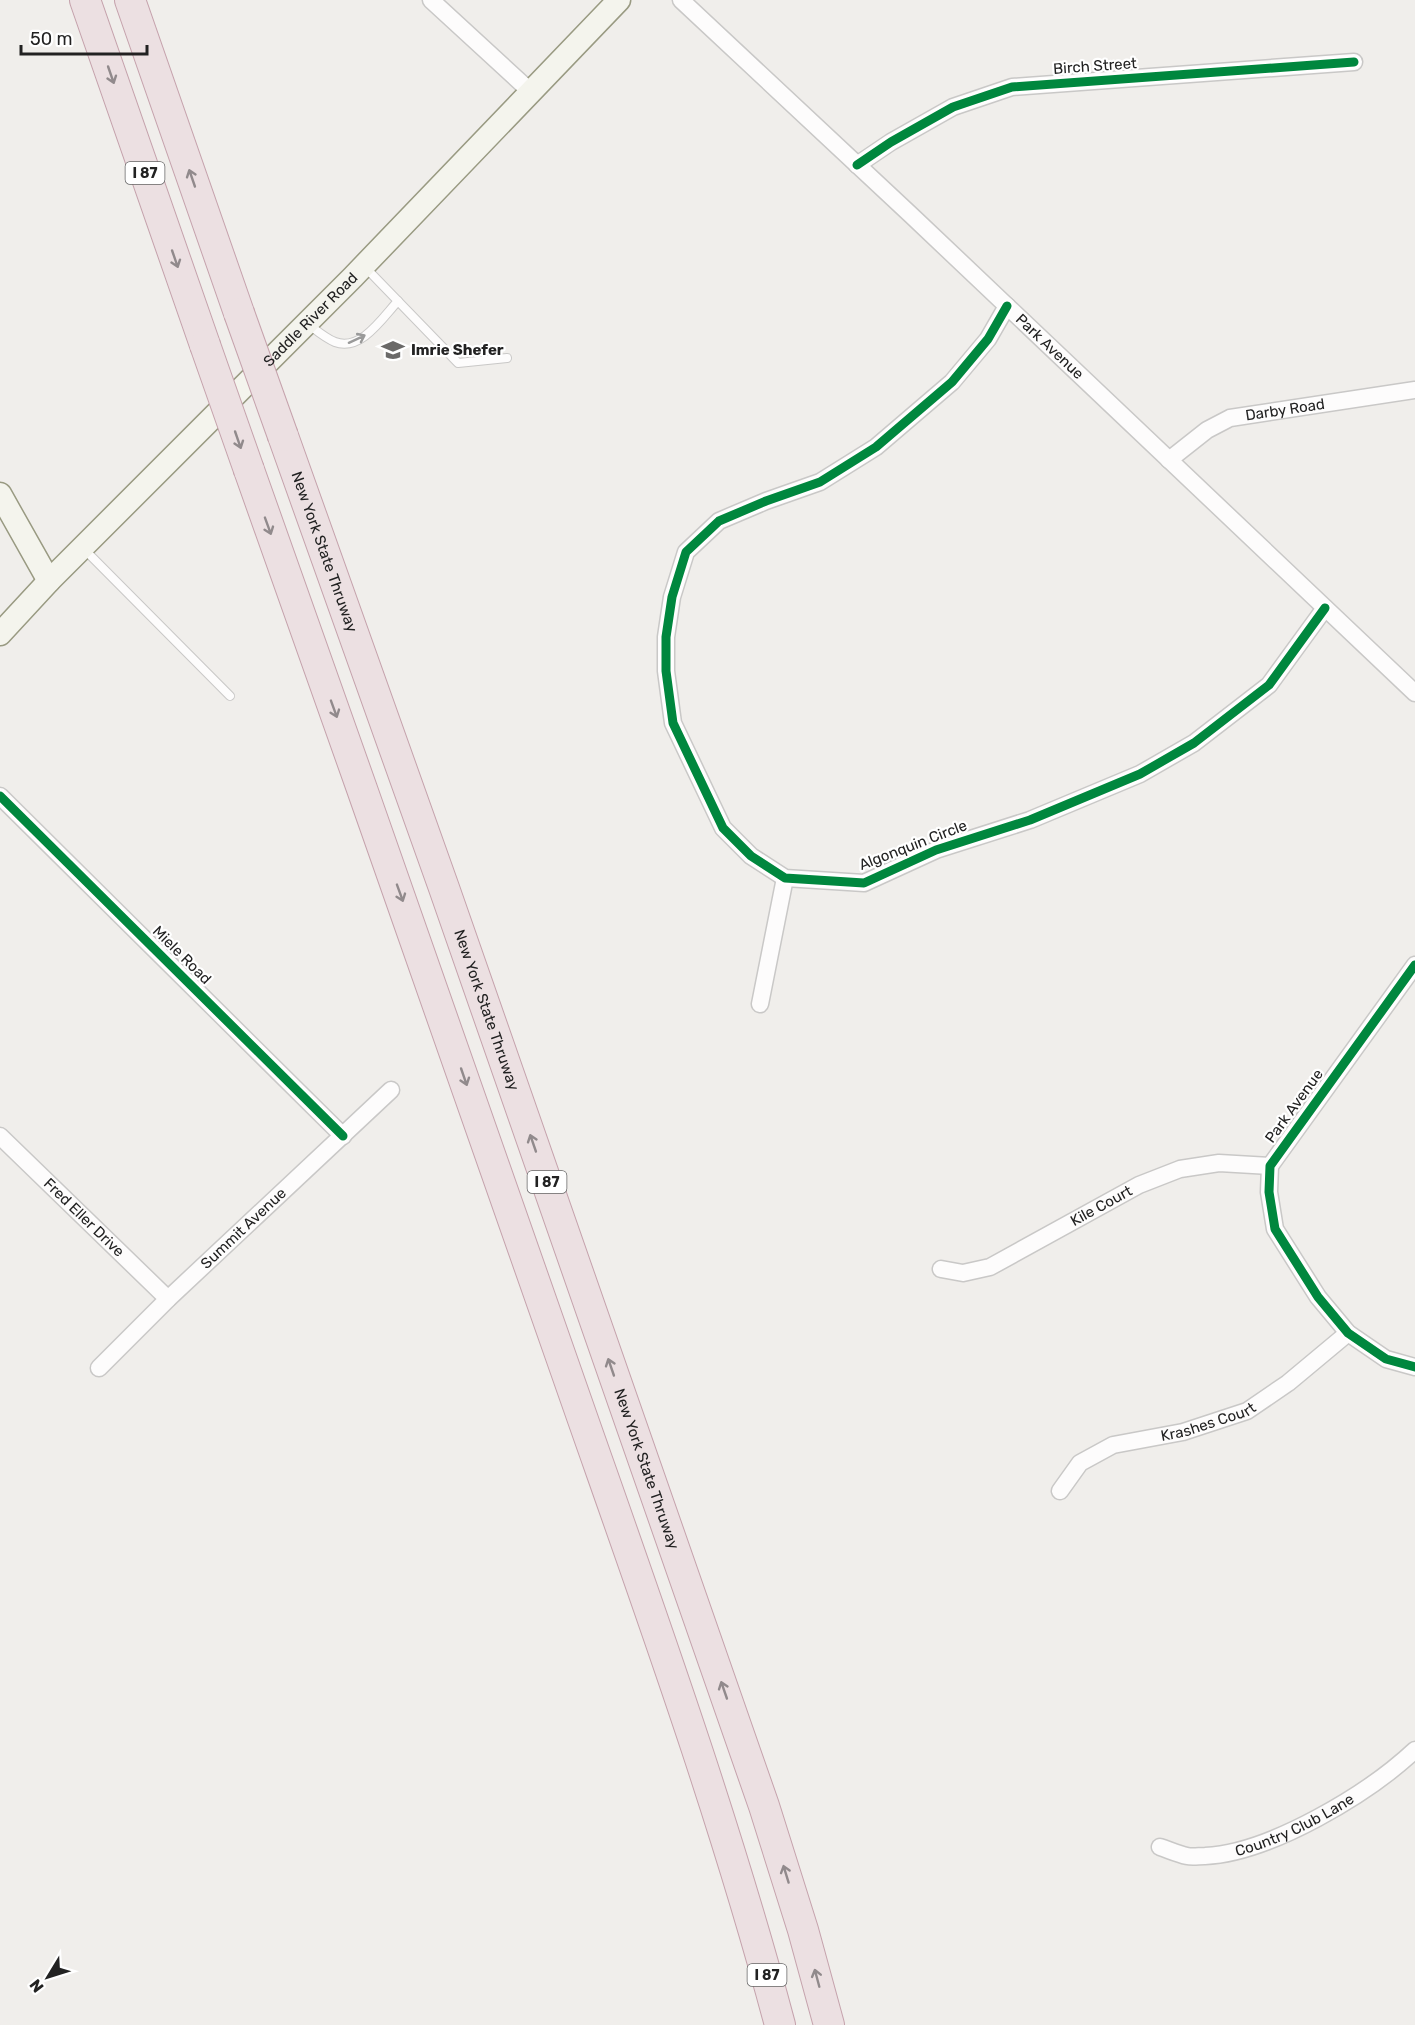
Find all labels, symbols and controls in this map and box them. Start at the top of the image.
scale bar [21,18,147,56]
text: 50 m [30,28,73,50]
street label: Birch Street [1053,54,1137,78]
one-way arrow [106,65,117,84]
road number: I 87 [126,162,164,184]
one-way arrow [185,169,196,188]
one-way arrow [170,249,181,268]
street label: Saddle River Road [260,269,361,370]
street label: Park Avenue [1012,310,1087,383]
one-way arrow [348,333,366,344]
school or university icon: Imrie Shefer [380,337,406,363]
place label: Imrie Shefer [411,341,504,359]
street label: Darby Road [1244,395,1326,425]
one-way arrow [234,430,245,449]
street label: New York State Thruway [287,469,361,635]
one-way arrow [264,516,275,534]
one-way arrow [330,699,341,718]
street label: Algonquin Circle [856,816,970,874]
one-way arrow [395,883,406,902]
street label: Miele Road [149,922,215,988]
street label: New York State Thruway [450,927,523,1093]
street label: Park Avenue [1261,1066,1327,1146]
one-way arrow [459,1067,470,1086]
one-way arrow [527,1134,538,1153]
road number: I 87 [528,1171,566,1193]
street label: Fred Eller Drive [40,1174,128,1261]
street label: Kile Court [1067,1182,1135,1230]
street label: Summit Avenue [197,1184,290,1273]
one-way arrow [605,1358,616,1377]
street label: New York State Thruway [610,1386,683,1552]
street label: Krashes Court [1159,1399,1259,1445]
one-way arrow [718,1681,729,1699]
street label: Country Club Lane [1233,1790,1357,1860]
one-way arrow [780,1865,791,1884]
north arrow [18,1947,78,2007]
road number: I 87 [748,1964,786,1986]
one-way arrow [810,1968,822,1987]
text: N [26,1976,48,1996]

